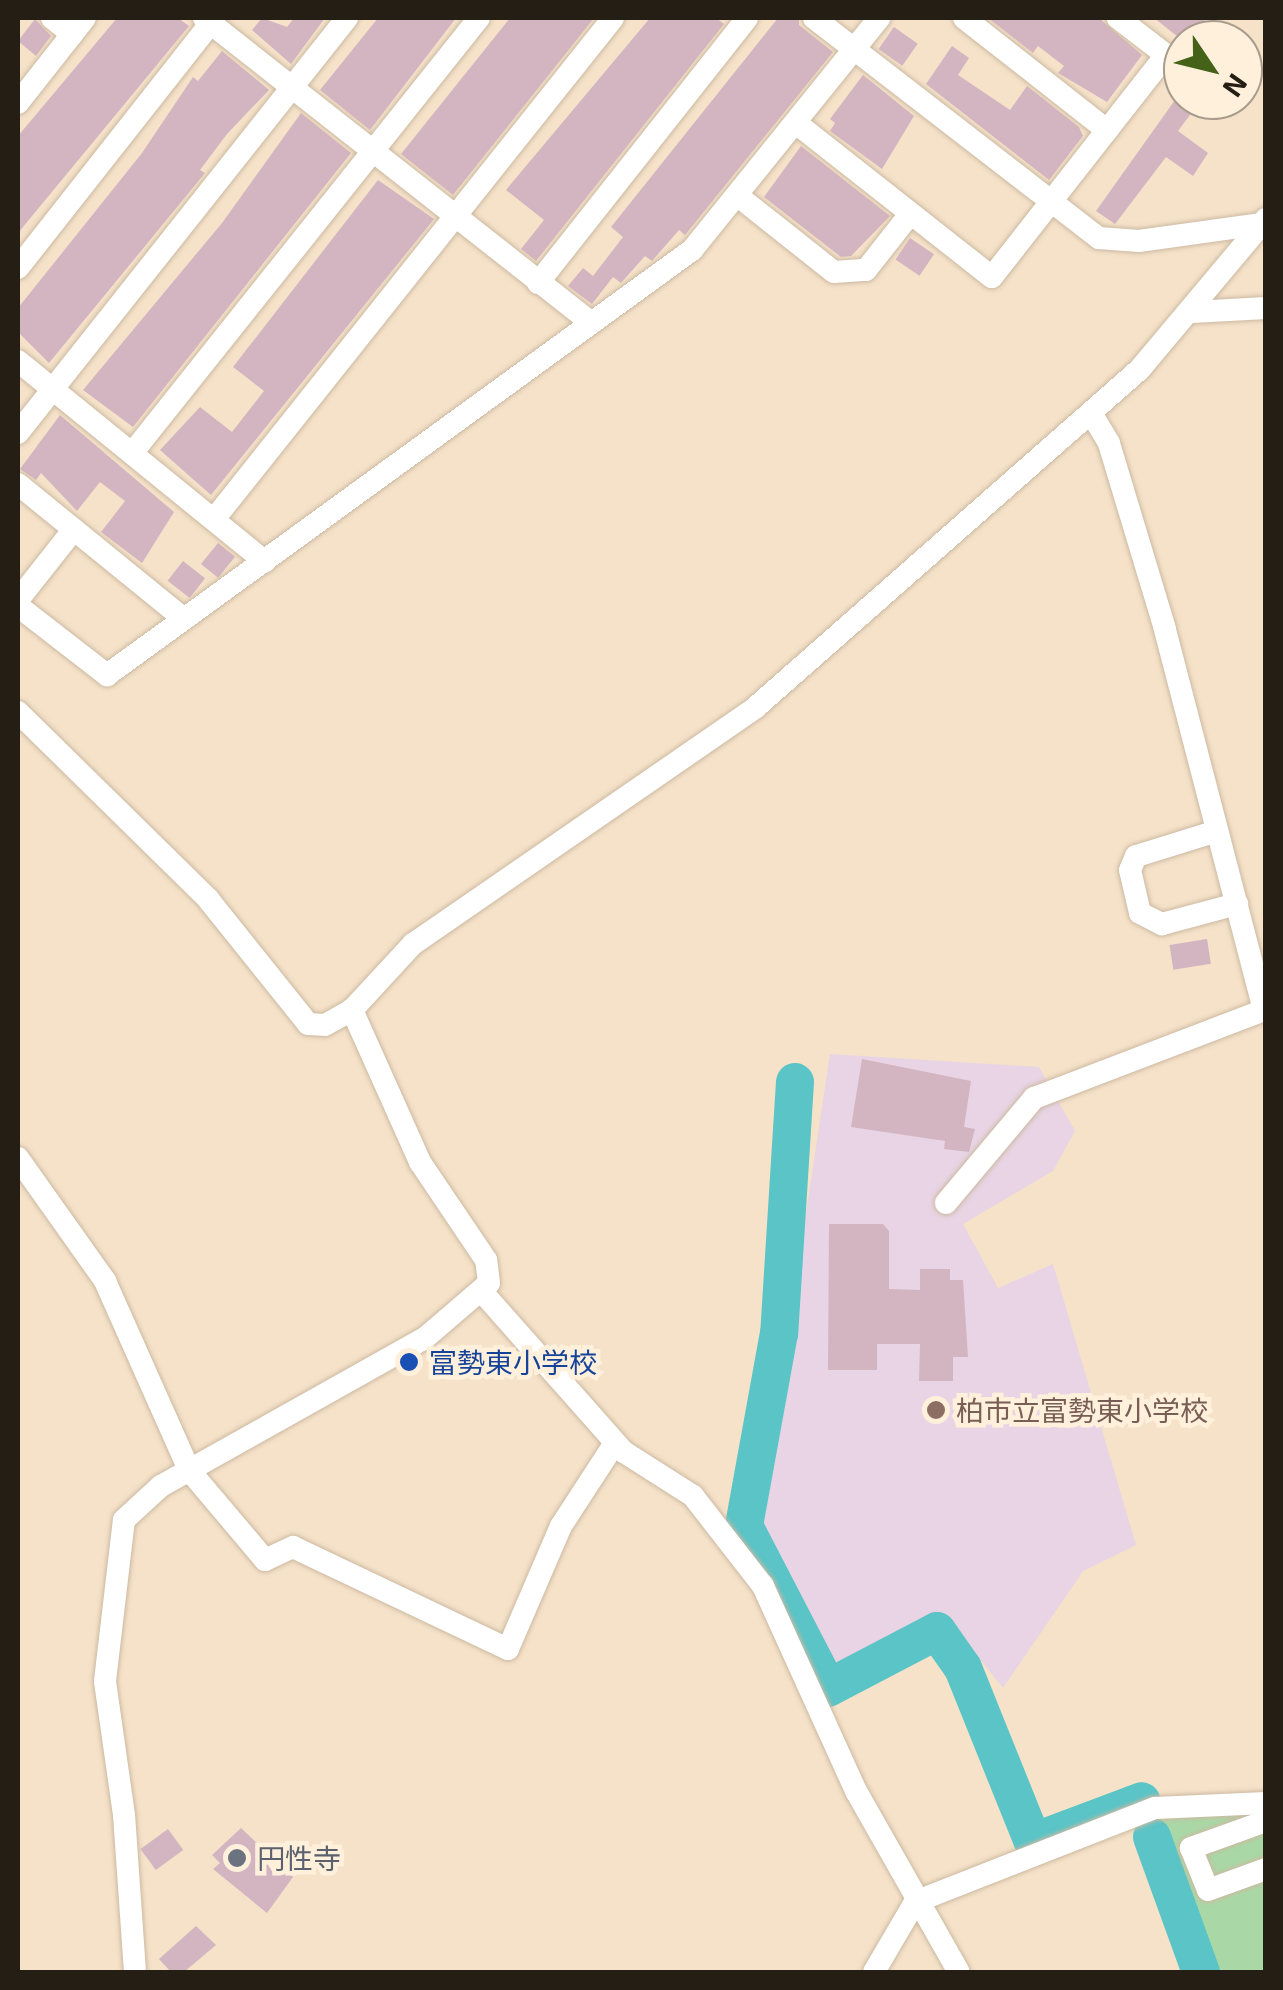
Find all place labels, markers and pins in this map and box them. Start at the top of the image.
place label: 富勢東小学校 [429,1345,597,1379]
marker: 富勢東小学校 [398,1351,420,1373]
place label: 柏市立富勢東小学校 [956,1393,1208,1427]
marker: 柏市立富勢東小学校 [925,1399,947,1421]
place label: 円性寺 [257,1841,341,1875]
marker: 円性寺 [226,1847,248,1869]

